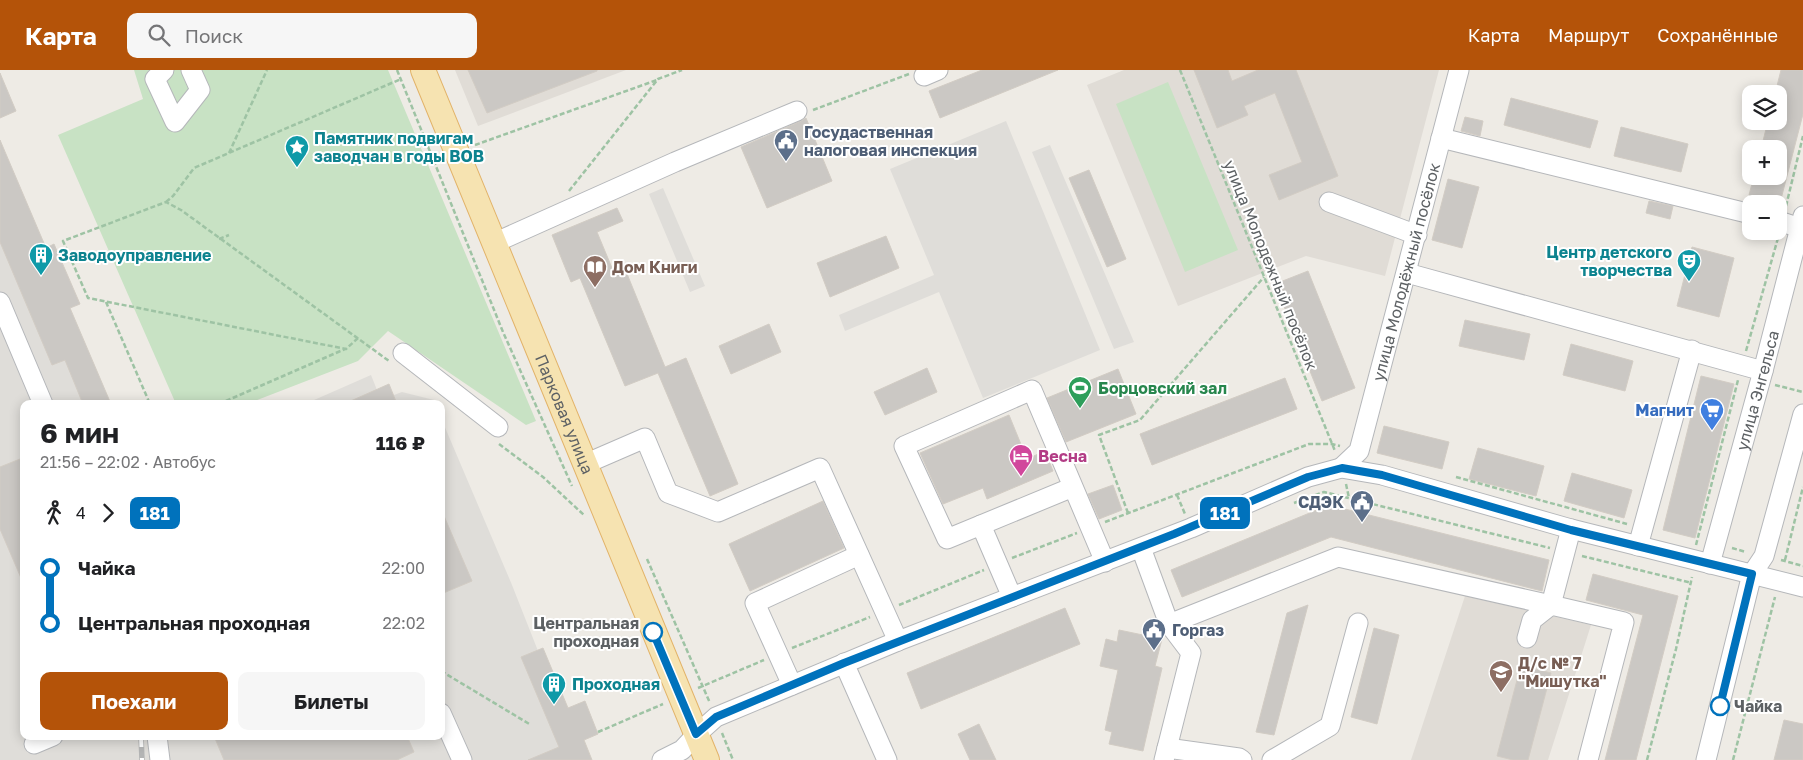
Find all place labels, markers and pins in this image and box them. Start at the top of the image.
place label: Госудаственная налоговая инспекция [804,122,977,160]
place label: Памятник подвигам заводчан в годы ВОВ [314,128,484,166]
public building icon: Госудаственная налоговая инспекция [773,128,799,162]
place icon: Памятник подвигам заводчан в годы ВОВ [284,134,310,168]
building icon: Заводоуправление [28,242,54,276]
place label: Центр детского творчества [1546,242,1672,280]
place label: Заводоуправление [58,245,212,265]
theatre icon: Центр детского творчества [1676,248,1702,282]
library icon: Дом Книги [582,254,608,288]
place label: Дом Книги [612,257,698,277]
sports icon: Борцовский зал [1067,375,1093,409]
place label: Борцовский зал [1098,378,1227,398]
supermarket icon: Магнит [1699,397,1725,431]
place label: Магнит [1635,400,1694,420]
hotel icon: Весна [1008,443,1034,477]
place label: Весна [1038,446,1087,466]
public building icon: СДЭК [1349,489,1375,523]
place label: СДЭК [1298,492,1344,512]
place label: Центральная проходная [533,613,639,651]
public building icon: Горгаз [1141,617,1167,651]
place label: Горгаз [1172,620,1224,640]
marker: Центральная проходная [643,622,663,642]
place label: Д/с № 7 "Мишутка" [1518,653,1607,691]
school or university icon: Д/с № 7 "Мишутка" [1488,659,1514,693]
building icon: Проходная [541,671,567,705]
place label: Проходная [572,674,660,694]
marker: Чайка [1710,696,1730,716]
place label: Чайка [1734,696,1782,716]

